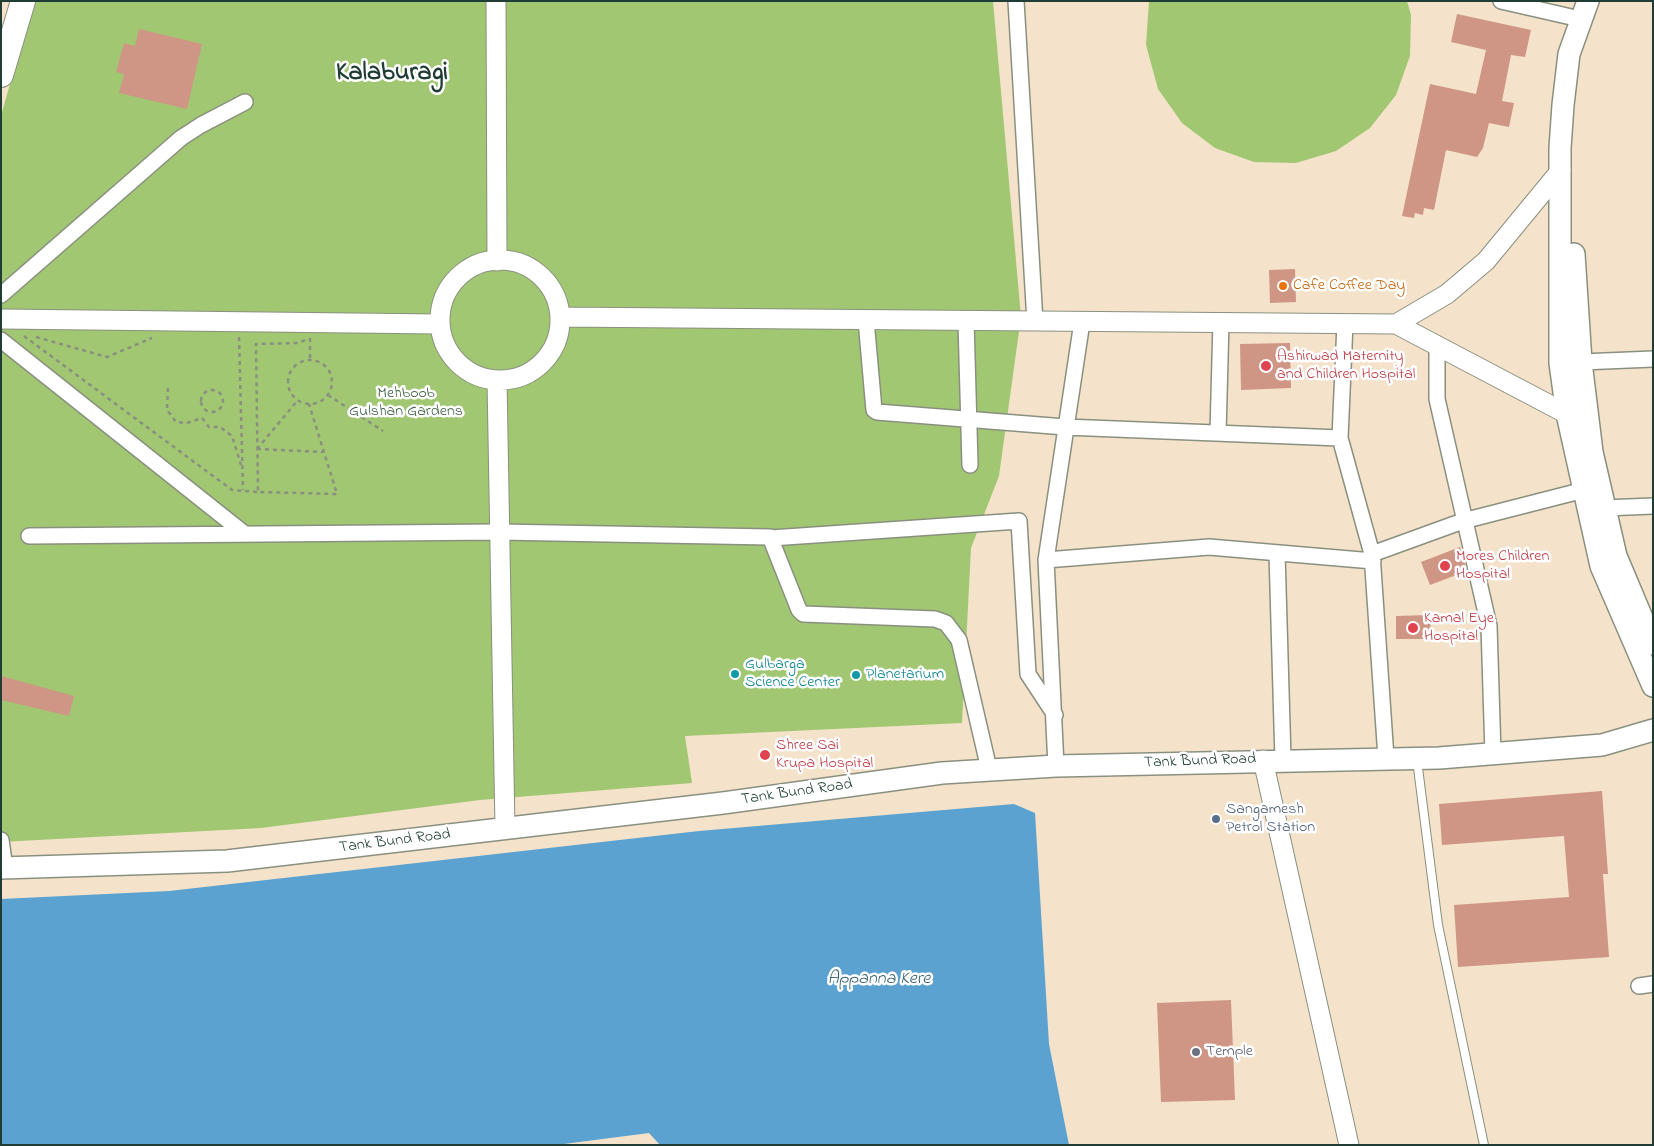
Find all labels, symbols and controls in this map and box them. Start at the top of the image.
district label: Kalaburagi [336,59,448,91]
place label: Cafe Coffee Day [1293,276,1405,296]
marker: Cafe Coffee Day [1277,280,1289,292]
place label: Ashirwad Maternity and Children Hospital [1277,347,1416,385]
marker: Ashirwad Maternity and Children Hospital [1259,359,1273,373]
park label: Mehboob Gulshan Gardens [349,384,463,422]
place label: Mores Children Hospital [1456,547,1549,585]
marker: Mores Children Hospital [1438,559,1452,573]
place label: Kamal Eye Hospital [1424,609,1494,647]
marker: Kamal Eye Hospital [1406,621,1420,635]
place label: Gulbarga Science Center [745,655,840,693]
place label: Planetarium [866,665,944,685]
marker: Gulbarga Science Center [729,668,741,680]
marker: Planetarium [850,669,862,681]
place label: Shree Sai Krupa Hospital [776,736,873,774]
marker: Shree Sai Krupa Hospital [758,748,772,762]
street label: Tank Bund Road [1144,750,1256,774]
street label: Tank Bund Road [740,776,854,810]
place label: Sangamesh Petrol Station [1226,800,1315,838]
marker: Sangamesh Petrol Station [1210,813,1222,825]
street label: Tank Bund Road [338,826,452,858]
water label: Appanna Kere [828,969,930,991]
place label: Temple [1206,1042,1253,1062]
marker: Temple [1190,1046,1202,1058]

